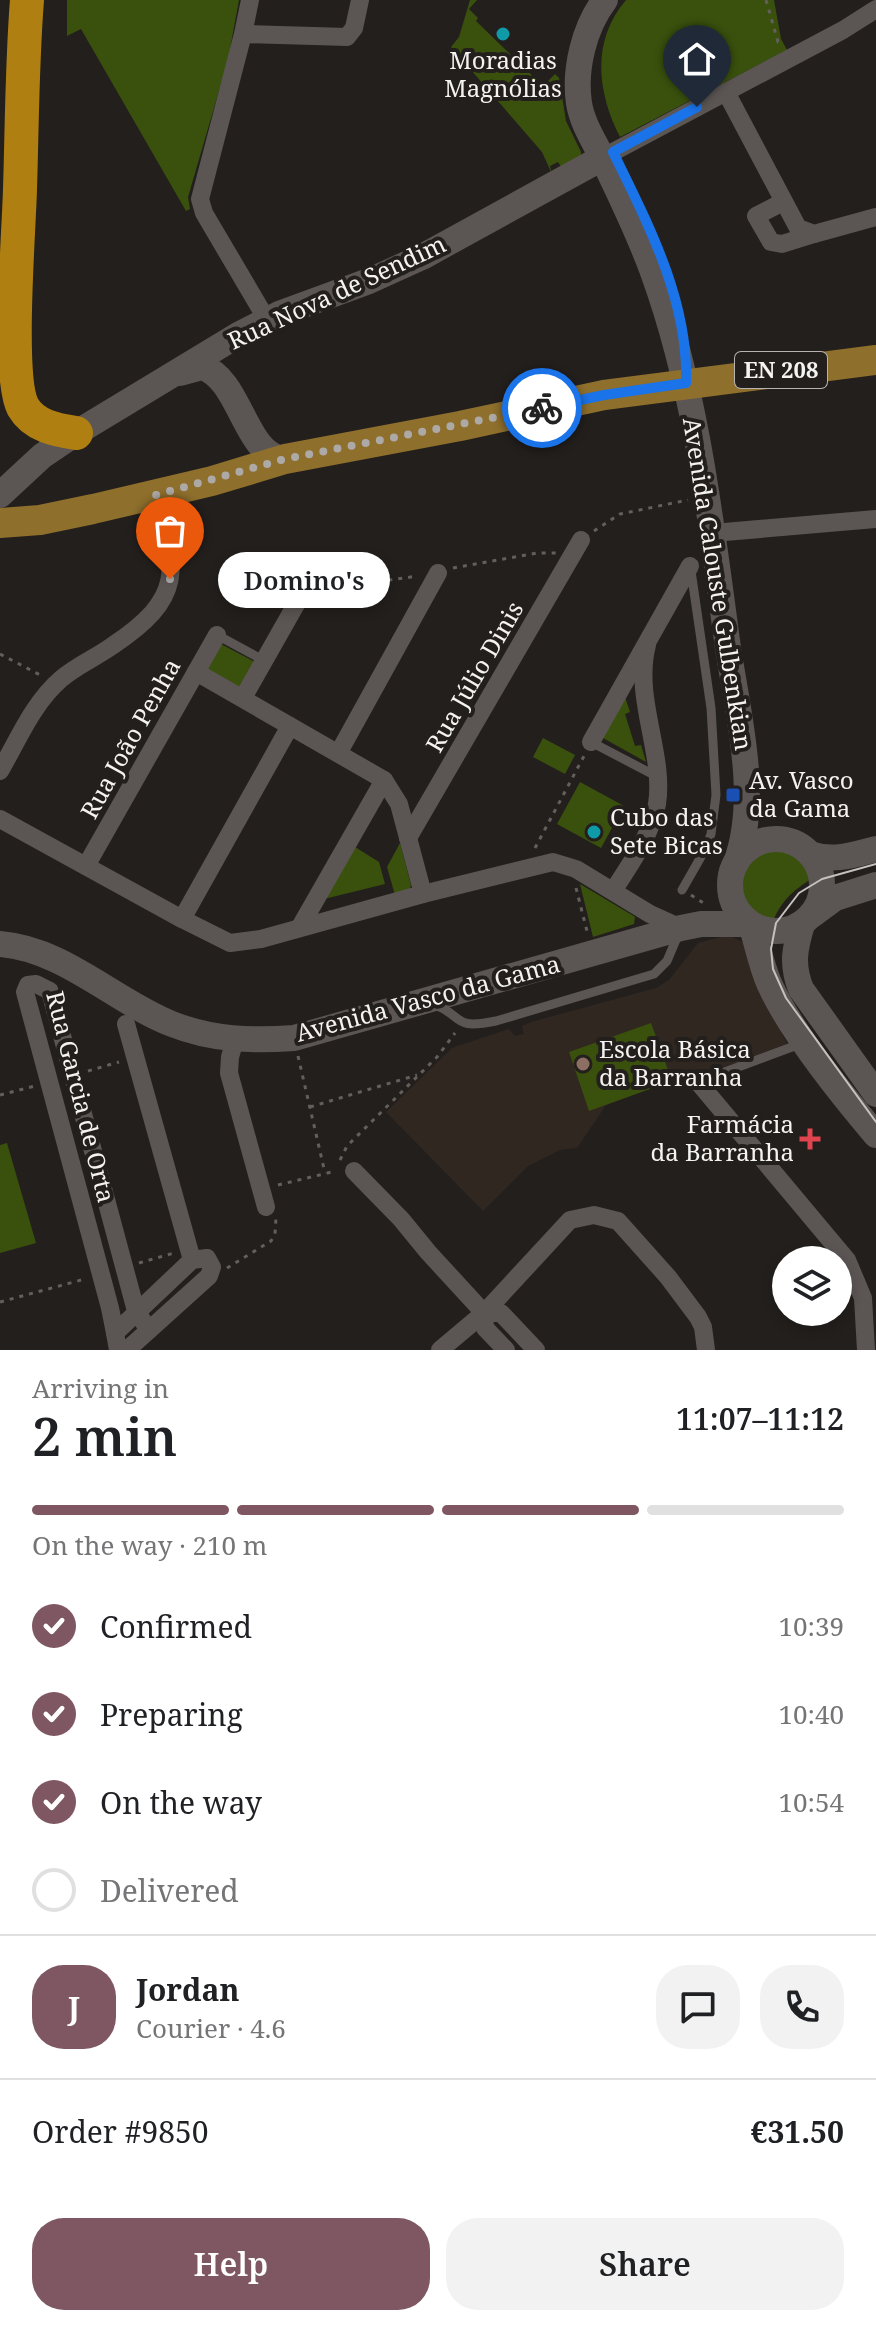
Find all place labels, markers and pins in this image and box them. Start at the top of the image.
marker: Moradias Magnólias [494,25,512,43]
pin [663,25,731,107]
place label: Moradias Magnólias [444,43,562,104]
pin [136,497,204,579]
callout: Domino's [218,551,390,607]
place label: Av. Vasco da Gama [749,763,854,824]
marker: Av. Vasco da Gama [724,786,742,804]
place label: Cubo das Sete Bicas [610,800,723,861]
marker: Cubo das Sete Bicas [585,823,603,841]
place label: Escola Básica da Barranha [599,1032,751,1093]
marker: Escola Básica da Barranha [574,1055,592,1073]
place label: Farmácia da Barranha [650,1107,794,1168]
marker: Farmácia da Barranha [801,1130,819,1148]

